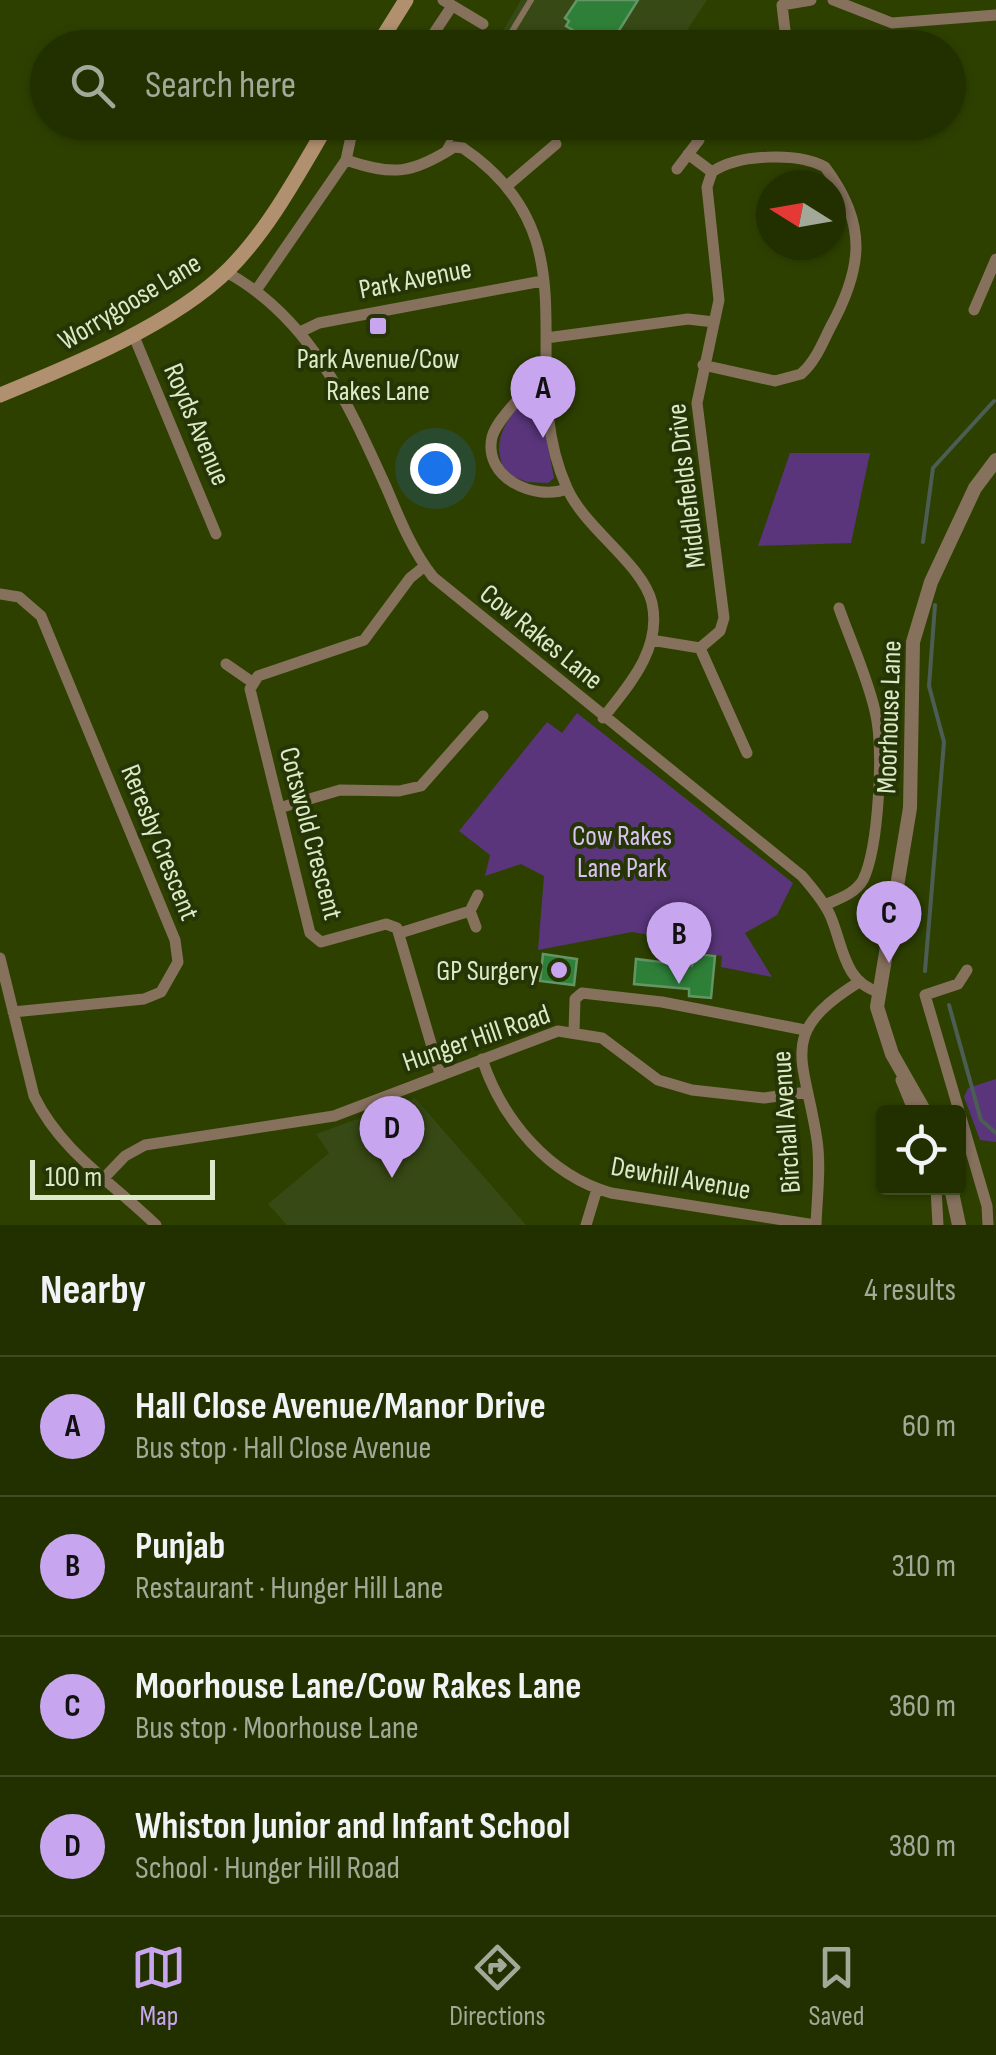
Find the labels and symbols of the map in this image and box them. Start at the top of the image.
north arrow [756,170,846,260]
street label: Worrygoose Lane [53,247,207,358]
street label: Park Avenue [356,252,474,307]
marker: Park Avenue/Cow Rakes Lane [367,315,389,337]
place label: Park Avenue/Cow Rakes Lane [297,343,460,408]
pin: A [510,356,576,438]
street label: Royds Avenue [156,359,237,491]
street label: Middlefields Drive [660,402,713,570]
your location [410,443,461,494]
street label: Cow Rakes Lane [473,578,609,697]
street label: Moorhouse Lane [870,640,909,794]
street label: Cotswold Crescent [272,743,349,923]
street label: Reresby Crescent [113,760,206,925]
park label: Cow Rakes Lane Park [572,820,672,885]
pin: C [856,880,922,963]
pin: B [646,902,712,984]
place label: GP Surgery [436,955,539,988]
marker: GP Surgery [548,959,570,981]
street label: Hunger Hill Road [398,998,555,1079]
street label: Birchall Avenue [765,1050,808,1194]
pin: D [360,1096,424,1178]
street label: Dewhill Avenue [608,1150,753,1207]
scale bar [30,1155,215,1200]

